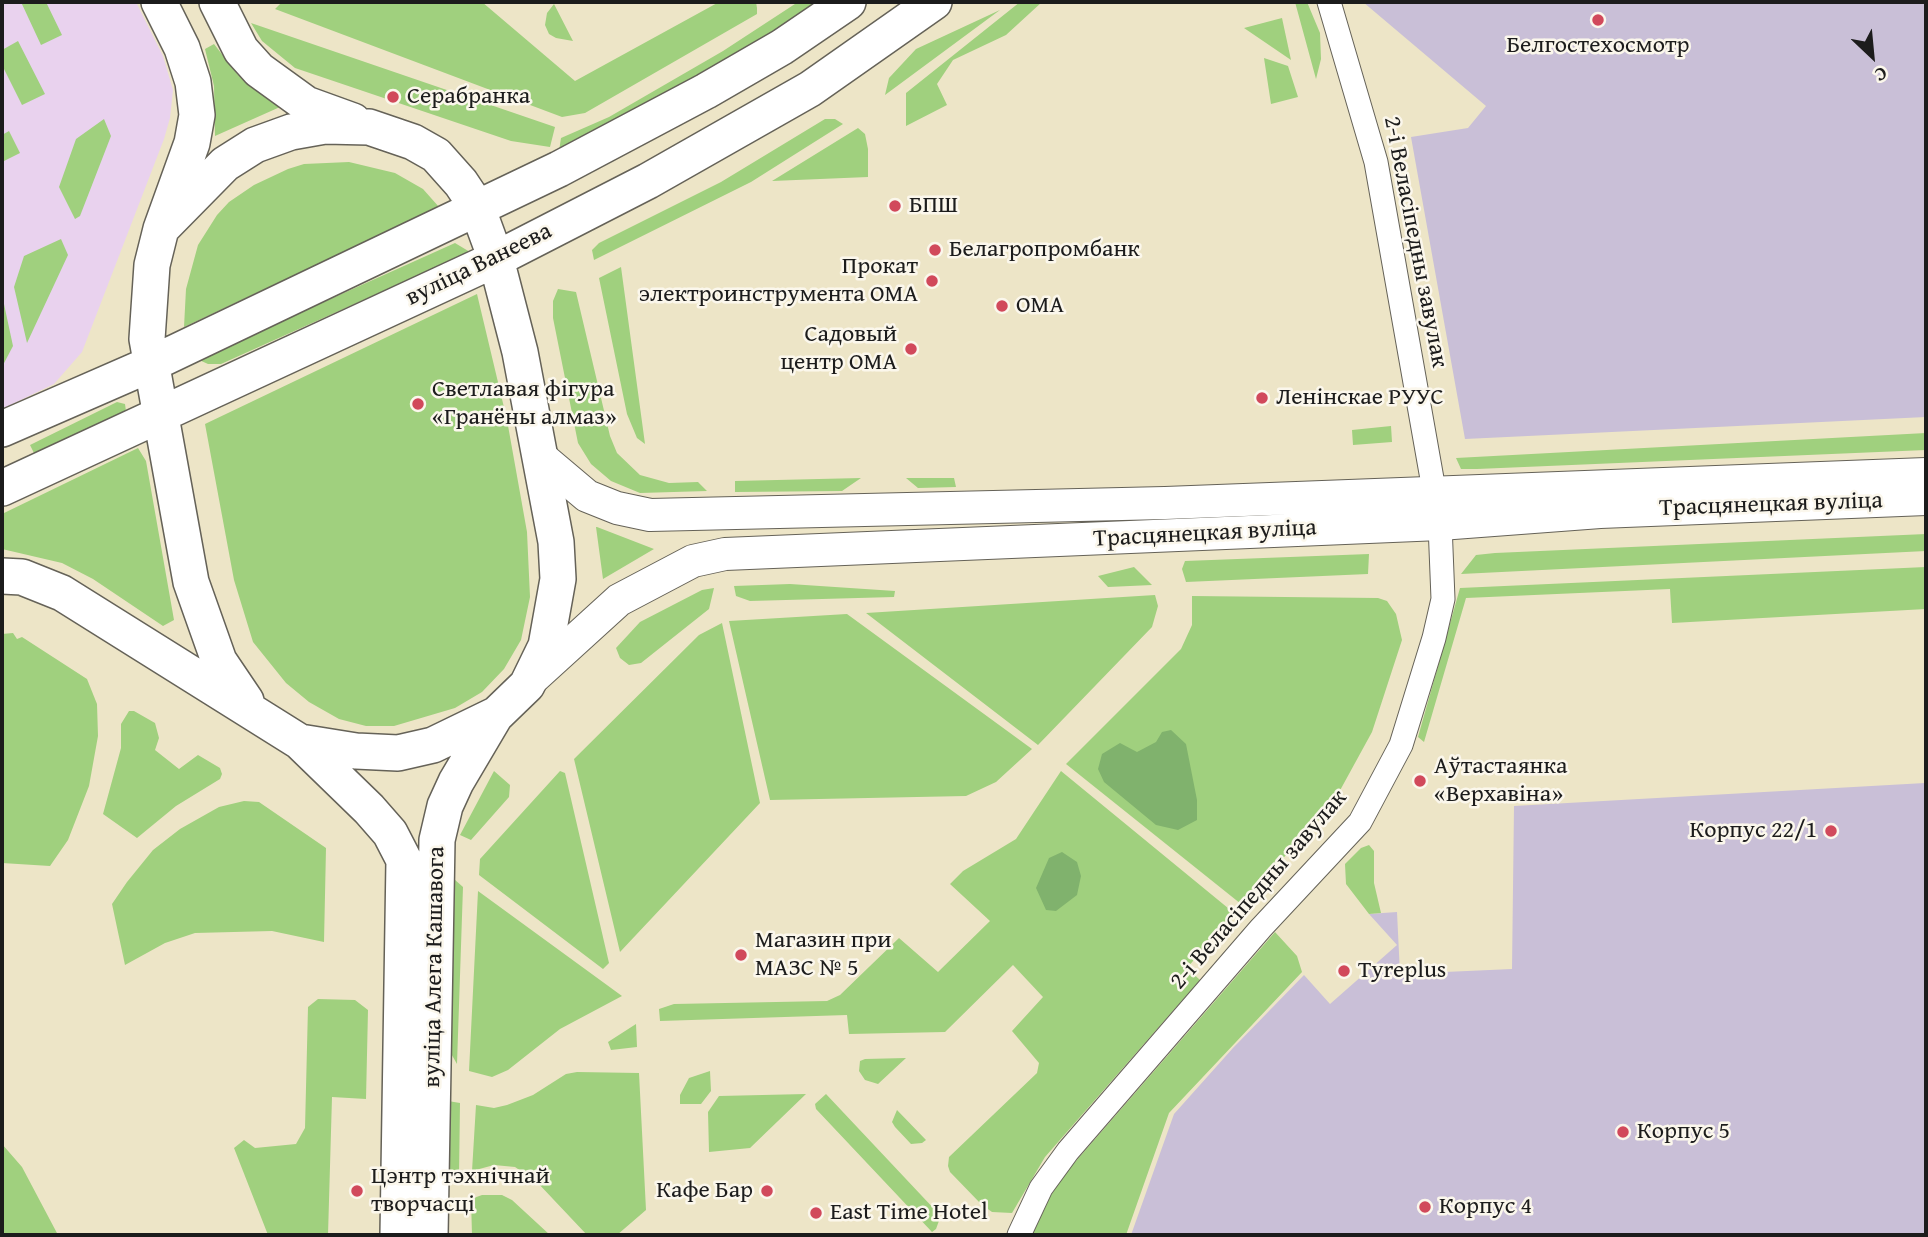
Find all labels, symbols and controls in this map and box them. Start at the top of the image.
marker: Белгостехосмотр [1590,12,1606,28]
north arrow [1837,21,1907,91]
place label: Белгостехосмотр [1506,32,1690,60]
text: С [1870,60,1892,90]
place label: Серабранка [407,83,530,111]
marker: Серабранка [385,89,401,105]
street label: 2-і Веласіпедны завулак [1376,114,1454,370]
place label: БПШ [909,192,958,220]
marker: БПШ [887,198,903,214]
street label: вуліца Ванеева [401,217,557,313]
place label: Белагропромбанк [949,236,1140,264]
marker: Белагропромбанк [927,242,943,258]
place label: Прокат электроинструмента ОМА [639,253,918,309]
marker: Прокат электроинструмента ОМА [924,273,940,289]
place label: ОМА [1016,292,1064,320]
marker: ОМА [994,298,1010,314]
place label: Садовый центр ОМА [780,321,897,377]
marker: Садовый центр ОМА [903,341,919,357]
place label: Светлавая фігура «Гранёны алмаз» [432,376,617,432]
place label: Ленінскае РУУС [1276,384,1443,412]
marker: Ленінскае РУУС [1254,390,1270,406]
marker: Светлавая фігура «Гранёны алмаз» [410,396,426,412]
street label: Трасцянецкая вуліца [1659,487,1883,523]
street label: Трасцянецкая вуліца [1093,514,1317,554]
place label: Аўтастаянка «Верхавіна» [1434,753,1568,809]
marker: Аўтастаянка «Верхавіна» [1412,773,1428,789]
street label: 2-і Веласіпедны завулак [1164,784,1354,996]
place label: Корпус 22/1 [1689,817,1817,845]
marker: Корпус 22/1 [1823,823,1839,839]
street label: вуліца Алега Кашавога [418,846,452,1088]
place label: Магазин при МАЗС № 5 [755,927,892,983]
marker: Магазин при МАЗС № 5 [733,947,749,963]
place label: Tyreplus [1358,957,1446,985]
marker: Tyreplus [1336,963,1352,979]
place label: Корпус 5 [1637,1118,1730,1146]
marker: Корпус 5 [1615,1124,1631,1140]
place label: Цэнтр тэхнічнай творчасці [371,1163,550,1219]
place label: Кафе Бар [656,1177,753,1205]
marker: Цэнтр тэхнічнай творчасці [349,1183,365,1199]
marker: Кафе Бар [759,1183,775,1199]
place label: Корпус 4 [1439,1193,1532,1221]
place label: East Time Hotel [830,1199,988,1227]
marker: Корпус 4 [1417,1199,1433,1215]
marker: East Time Hotel [808,1205,824,1221]

